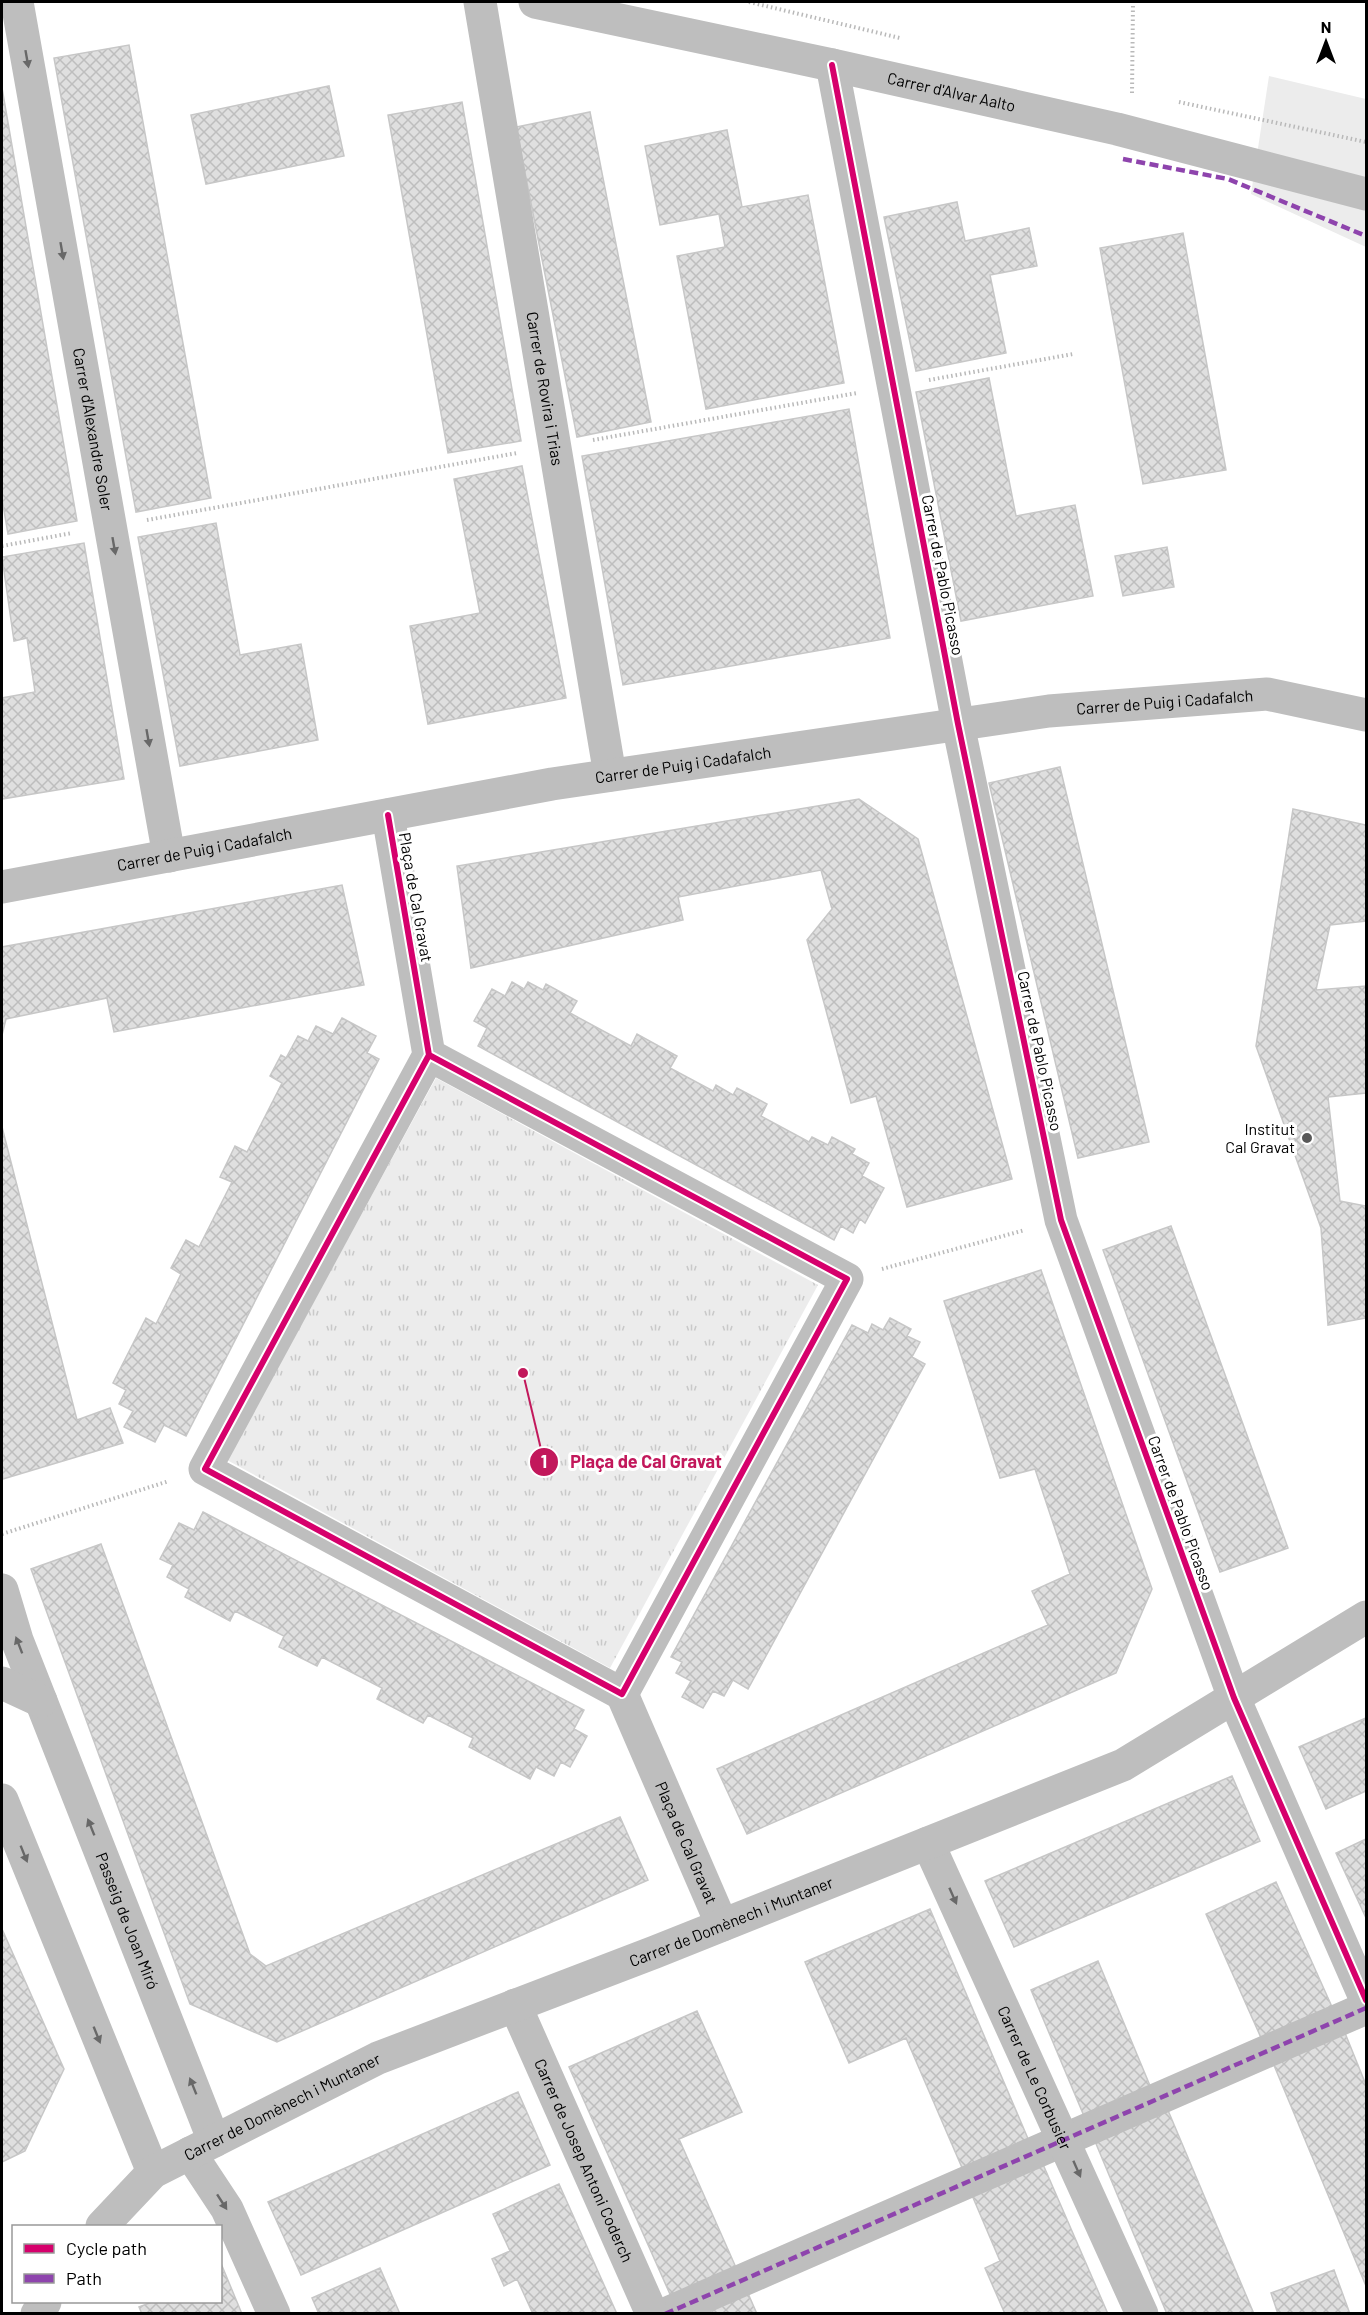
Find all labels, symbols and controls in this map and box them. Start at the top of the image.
north arrow [1296,12,1356,72]
text: N [1321,17,1331,36]
one-way arrow [23,50,32,69]
street label: Carrer d'Alvar Aalto [886,68,1017,115]
one-way arrow [57,242,66,261]
street label: Carrer de Rovira i Trias [523,310,568,467]
street label: Carrer d'Alexandre Soler [70,346,117,512]
street label: Carrer de Pablo Picasso [919,493,968,657]
one-way arrow [110,537,119,556]
street label: Carrer de Puig i Cadafalch [1075,685,1254,718]
one-way arrow [144,729,153,748]
street label: Carrer de Puig i Cadafalch [594,742,772,787]
street label: Carrer de Puig i Cadafalch [115,823,293,874]
street label: Plaça de Cal Gravat [396,831,437,963]
street label: Carrer de Pablo Picasso [1014,969,1067,1133]
place label: Institut Cal Gravat [1225,1119,1295,1156]
marker: Institut Cal Gravat [1300,1131,1314,1145]
street label: Carrer de Pablo Picasso [1145,1433,1218,1593]
callout: Plaça de Cal Gravat [529,1444,734,1480]
text: 1 [541,1450,547,1472]
text: Plaça de Cal Gravat [570,1450,722,1472]
one-way arrow [14,1636,24,1654]
street label: Plaça de Cal Gravat [652,1778,722,1907]
one-way arrow [86,1818,95,1836]
one-way arrow [19,1846,29,1864]
street label: Passeig de Joan Miró [92,1849,163,1992]
street label: Carrer de Domènech i Muntaner [626,1872,836,1970]
one-way arrow [948,1888,957,1905]
street label: Carrer de Le Corbusier [994,2003,1076,2153]
one-way arrow [93,2026,102,2044]
street label: Carrer de Domènech i Muntaner [180,2048,383,2164]
street label: Carrer de Josep Antoni Coderch [531,2055,638,2265]
one-way arrow [188,2077,198,2095]
one-way arrow [1072,2161,1081,2178]
one-way arrow [217,2194,228,2210]
legend [12,2225,222,2303]
text: Cycle path [66,2237,147,2259]
text: Path [66,2267,102,2289]

